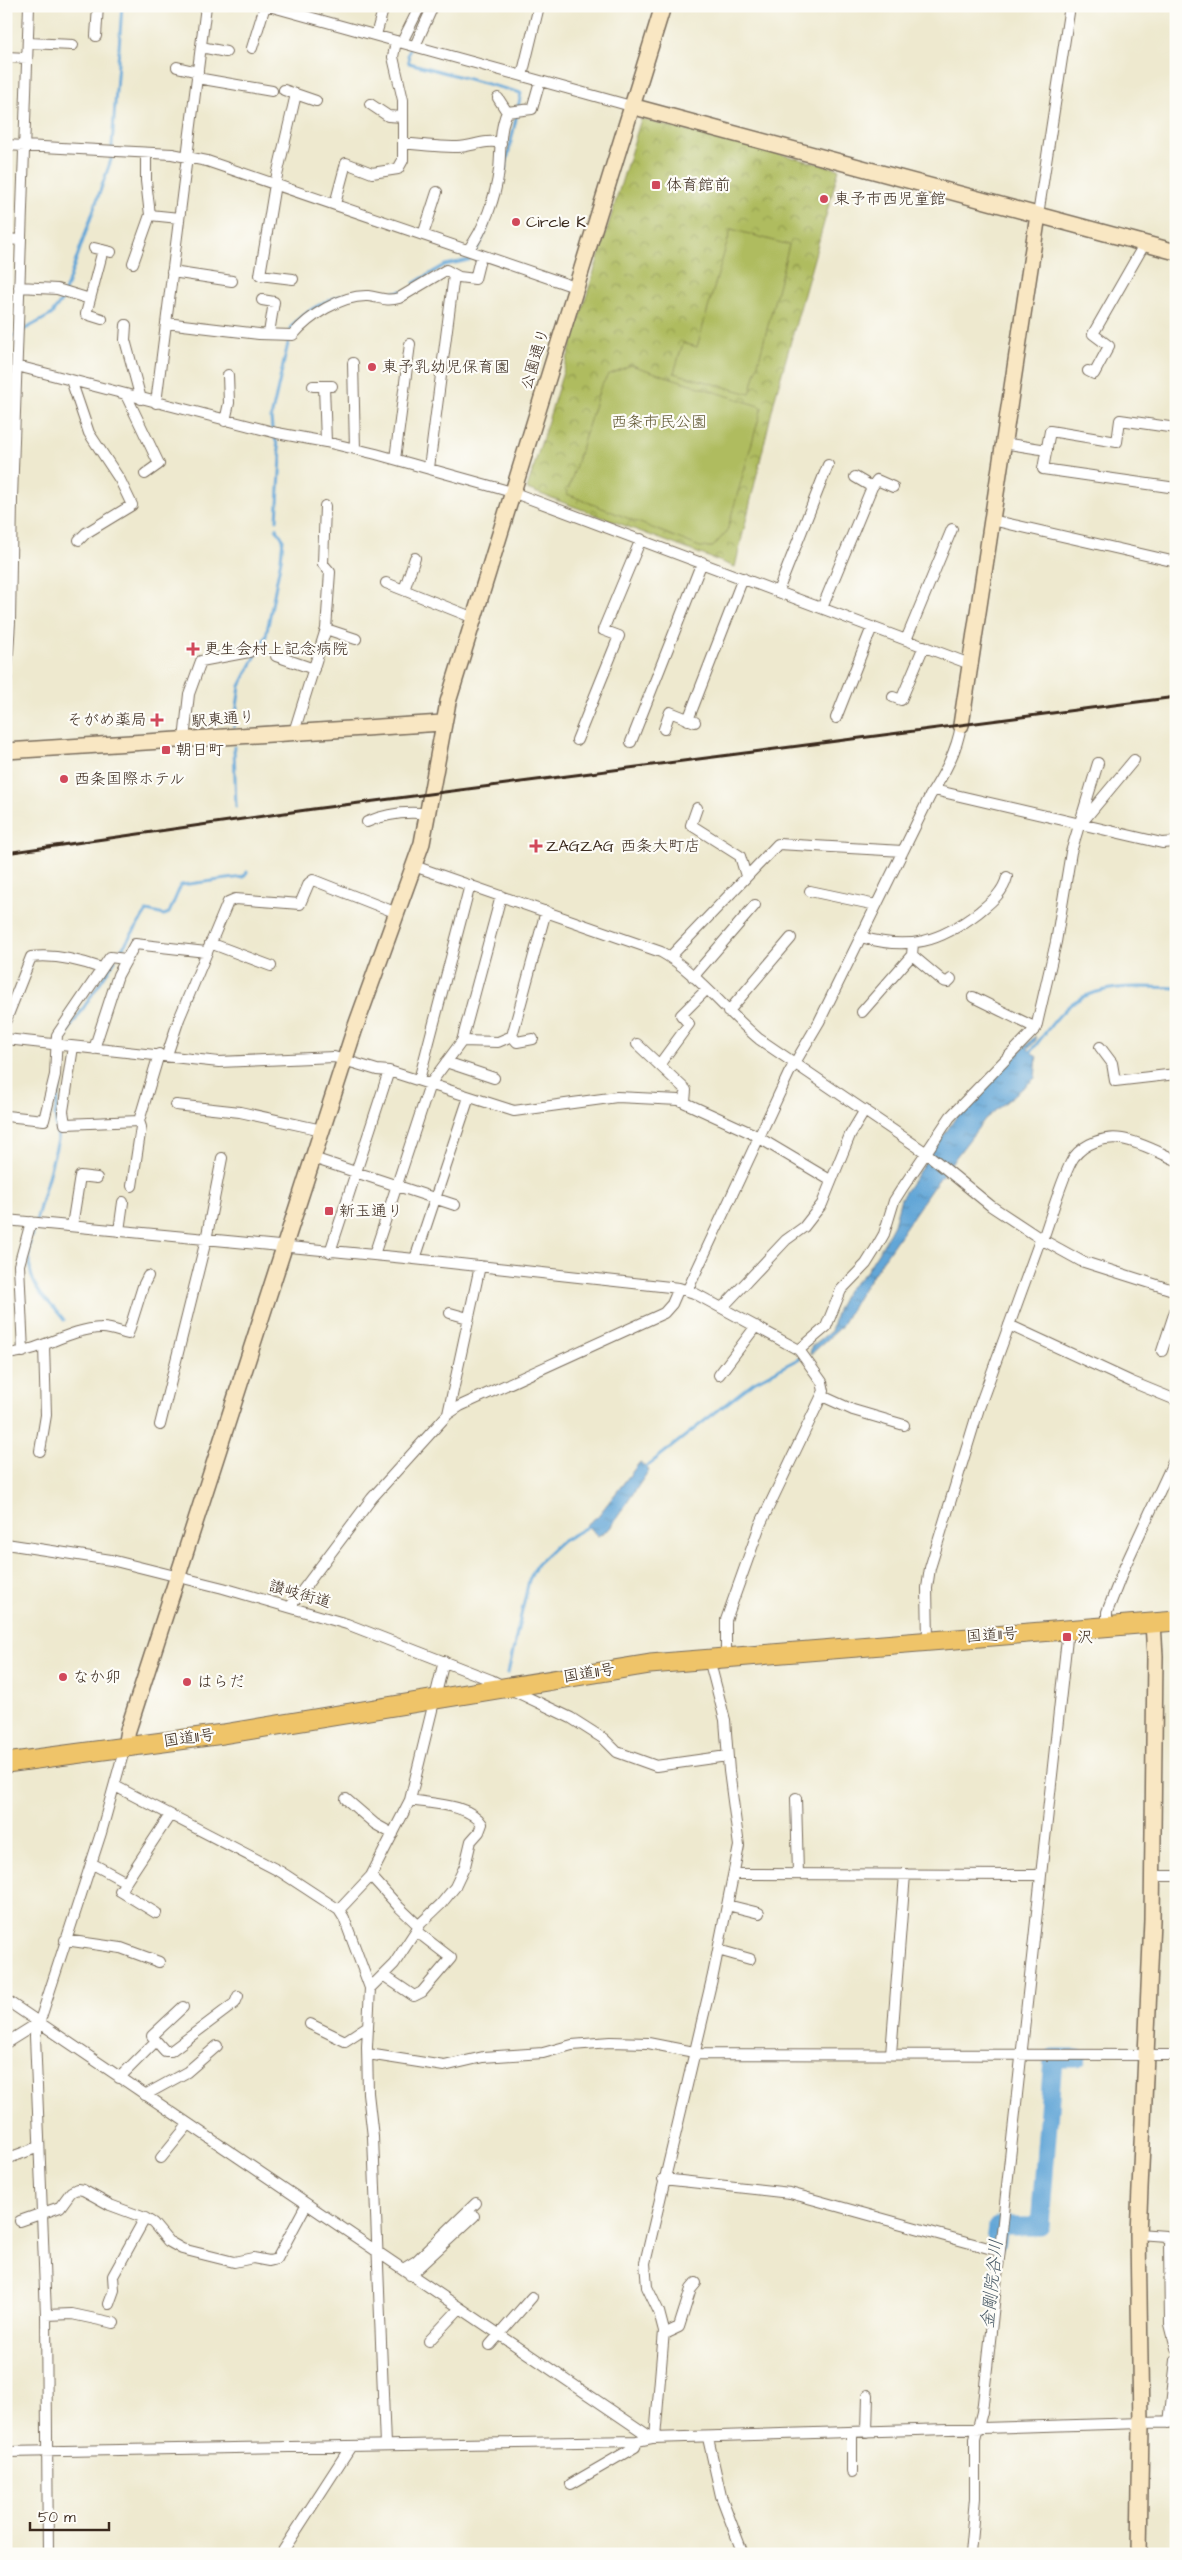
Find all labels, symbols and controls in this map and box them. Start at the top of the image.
place label: 体育館前 [666,174,730,196]
marker: 体育館前 [650,179,662,191]
place label: 東予市西児童館 [834,188,946,210]
marker: 東予市西児童館 [818,193,830,205]
place label: Circle K [526,211,586,233]
marker: Circle K [510,216,522,228]
street label: 公園通り [515,325,555,393]
place label: 東予乳幼児保育園 [382,356,510,378]
marker: 東予乳幼児保育園 [366,361,378,373]
park label: 西条市民公園 [611,411,707,433]
place label: 更生会村上記念病院 [204,638,348,660]
marker: 更生会村上記念病院 [186,642,200,656]
street label: 駅東通り [190,706,256,732]
place label: そがめ薬局 [67,709,147,731]
marker: そがめ薬局 [151,714,163,726]
place label: 朝日町 [176,739,224,761]
marker: 朝日町 [160,744,172,756]
place label: 西条国際ホテル [74,768,185,790]
marker: 西条国際ホテル [58,773,70,785]
place label: ZAGZAG 西条大町店 [546,835,700,857]
marker: ZAGZAG 西条大町店 [530,840,542,852]
place label: 新玉通り [339,1200,403,1222]
marker: 新玉通り [323,1205,335,1217]
street label: 讃岐街道 [266,1575,334,1613]
street label: 国道11号 [965,1622,1019,1648]
place label: 沢 [1077,1626,1093,1648]
marker: 沢 [1061,1631,1073,1643]
street label: 国道11号 [562,1658,616,1688]
place label: なか卯 [73,1666,121,1688]
marker: なか卯 [57,1671,69,1683]
place label: はらだ [197,1671,245,1693]
marker: はらだ [181,1676,193,1688]
street label: 国道11号 [162,1723,216,1753]
water label: 金剛院谷川 [975,2238,1009,2330]
scale bar [30,2500,109,2532]
text: 50 m [38,2507,76,2528]

